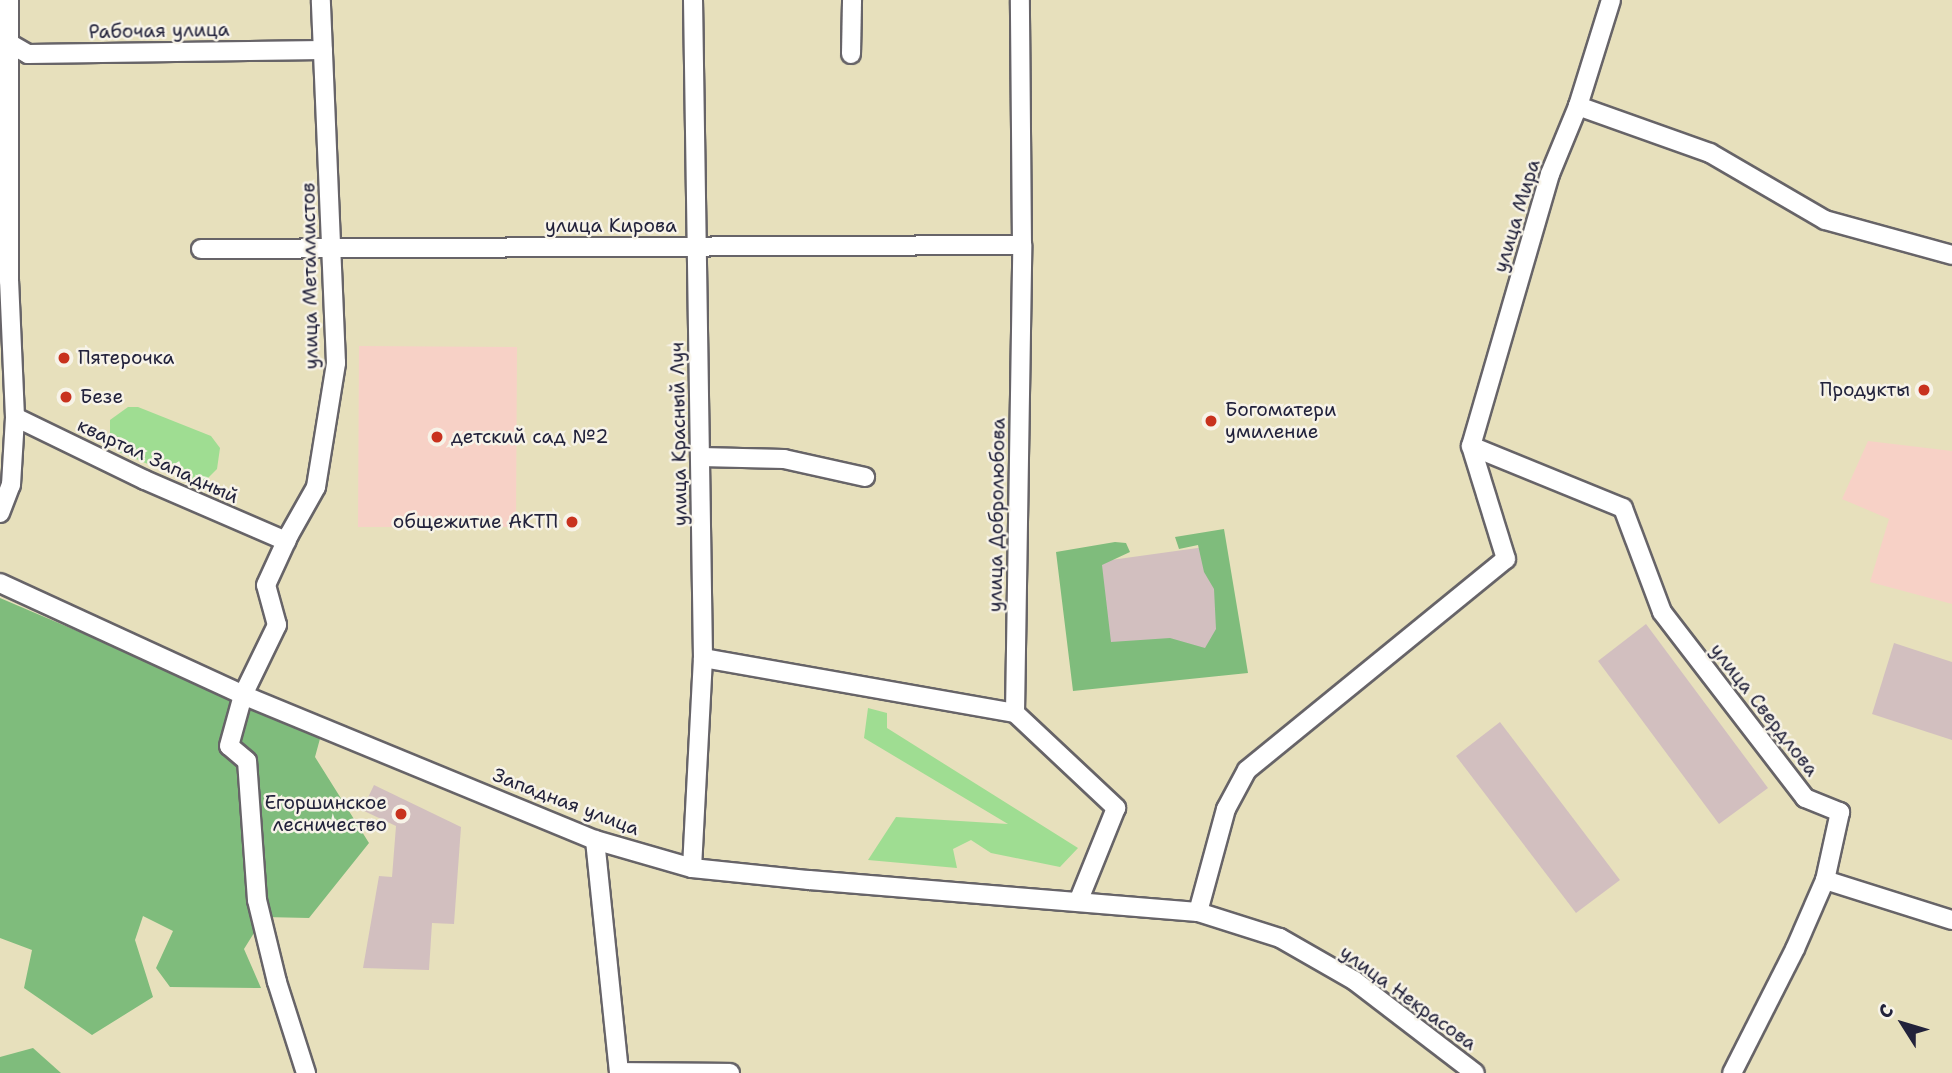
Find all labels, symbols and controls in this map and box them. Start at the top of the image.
street label: Рабочая улица [88,18,230,44]
street label: улица Мира [1489,157,1545,275]
street label: улица Металлистов [297,182,323,370]
street label: улица Кирова [545,215,677,237]
street label: улица Красный Луч [666,342,692,526]
place label: Пятерочка [78,347,174,369]
marker: Пятерочка [56,350,72,366]
place label: Продукты [1820,379,1910,401]
marker: Продукты [1916,382,1932,398]
place label: Безе [80,386,123,408]
marker: Безе [58,389,74,405]
place label: Богоматери умиление [1225,399,1336,443]
marker: Богоматери умиление [1203,413,1219,429]
street label: квартал Западный [74,414,242,508]
street label: улица Добролюбова [984,418,1010,612]
place label: детский сад №2 [451,426,608,448]
marker: детский сад №2 [429,429,445,445]
place label: общежитие АКТП [393,511,558,533]
marker: общежитие АКТП [564,514,580,530]
street label: улица Свердлова [1705,639,1823,781]
street label: Западная улица [489,764,643,840]
place label: Егоршинское лесничество [264,792,387,836]
marker: Егоршинское лесничество [393,806,409,822]
street label: улица Некрасова [1335,941,1481,1055]
north arrow [1868,989,1938,1059]
text: С [1872,999,1899,1023]

